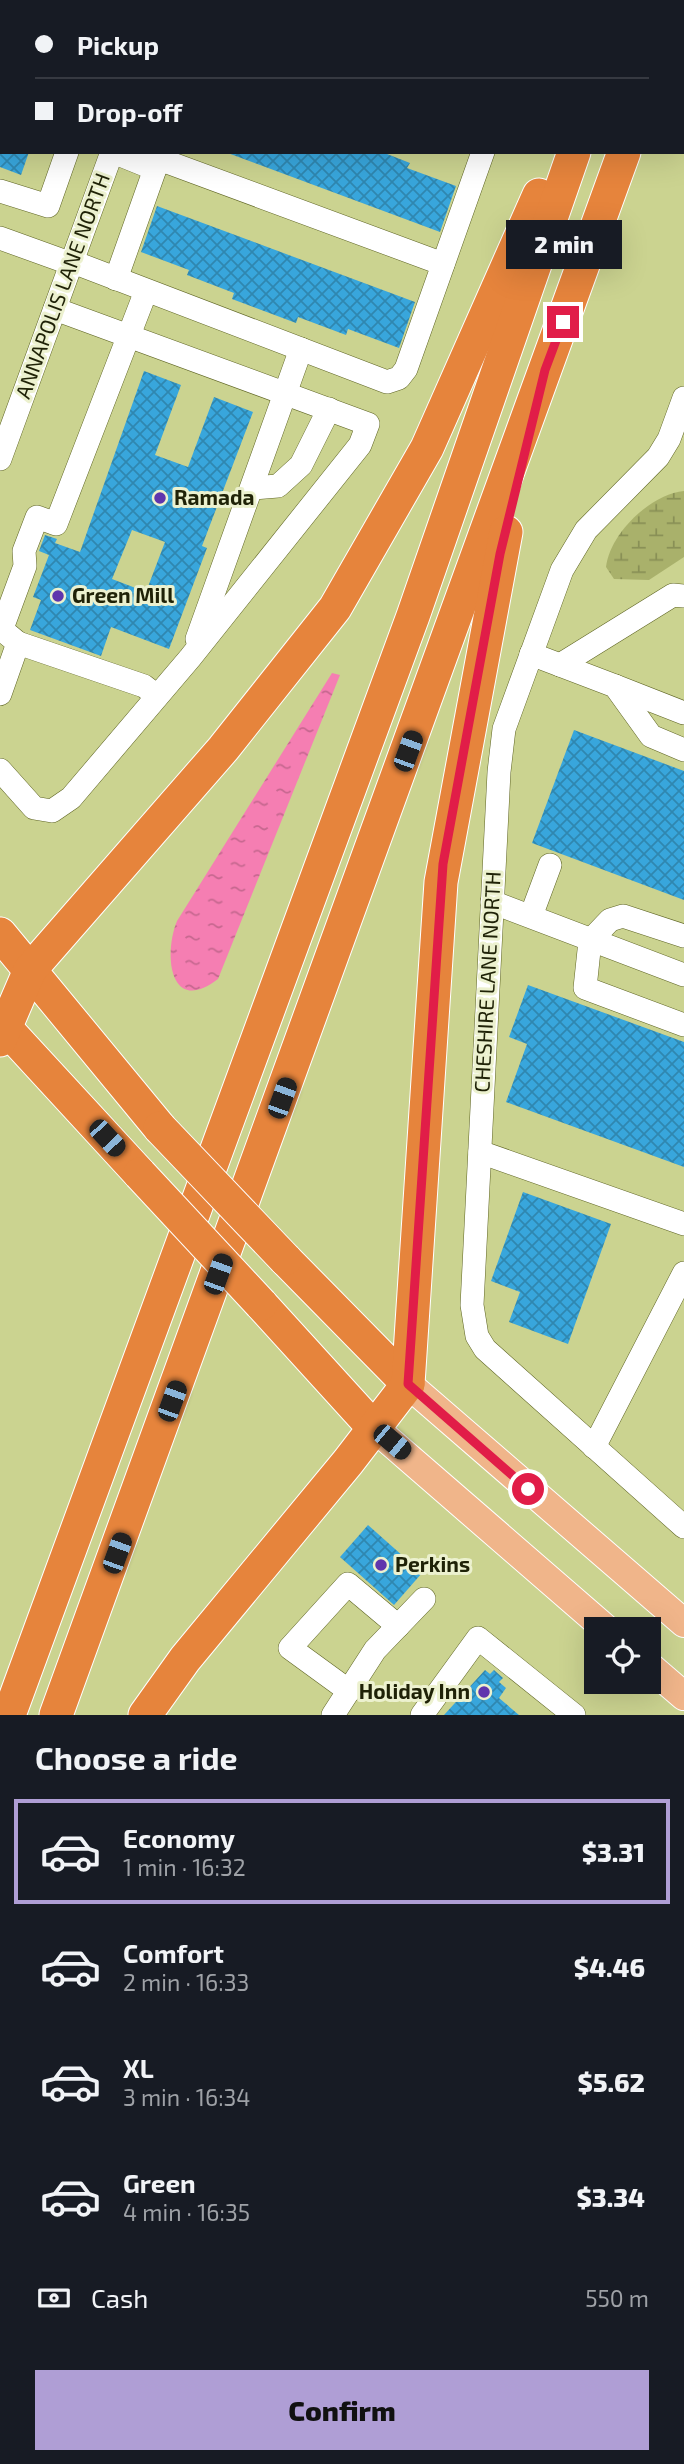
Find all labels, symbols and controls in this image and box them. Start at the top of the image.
text: Pickup [77,29,159,60]
text: Drop-off [77,96,182,127]
street label: ANNAPOLIS LANE NORTH [9,169,114,402]
callout: 2 min [505,220,621,270]
text: 2 min [534,230,594,258]
route end [547,306,579,338]
place label: Ramada [174,484,255,509]
marker: Ramada [152,490,168,506]
place label: Green Mill [72,582,174,607]
marker: Green Mill [50,588,66,604]
car [391,728,426,774]
street label: CHESHIRE LANE NORTH [468,871,505,1093]
car [265,1075,300,1121]
car [85,1115,130,1161]
car [201,1251,236,1297]
car [155,1378,190,1424]
car [370,1420,415,1464]
route start [512,1473,544,1505]
car [100,1530,135,1576]
place label: Perkins [395,1551,470,1576]
marker: Perkins [373,1557,389,1573]
map controls [584,1617,661,1694]
button: locate [584,1617,661,1694]
place label: Holiday Inn [359,1678,470,1704]
marker: Holiday Inn [476,1684,492,1700]
text: Choose a ride [35,1738,238,1776]
icon: car [39,1820,102,1883]
text: Economy [123,1822,235,1853]
text: $3.31 [582,1836,645,1867]
text: 1 min · 16:32 [123,1853,246,1881]
icon: car [39,1935,102,1998]
text: Comfort [123,1937,224,1968]
text: $4.46 [574,1951,645,1982]
text: 2 min · 16:33 [123,1968,249,1996]
icon: car [39,2050,102,2113]
text: XL [123,2052,154,2083]
text: $5.62 [578,2066,645,2097]
text: 3 min · 16:34 [123,2083,251,2111]
icon: car [39,2165,102,2228]
text: Green [123,2167,196,2198]
text: $3.34 [576,2181,645,2212]
text: 4 min · 16:35 [123,2198,250,2226]
icon: cash [35,2279,73,2317]
text: Cash [91,2282,148,2313]
text: 550 m [585,2284,649,2312]
button: Confirm [35,2370,649,2450]

